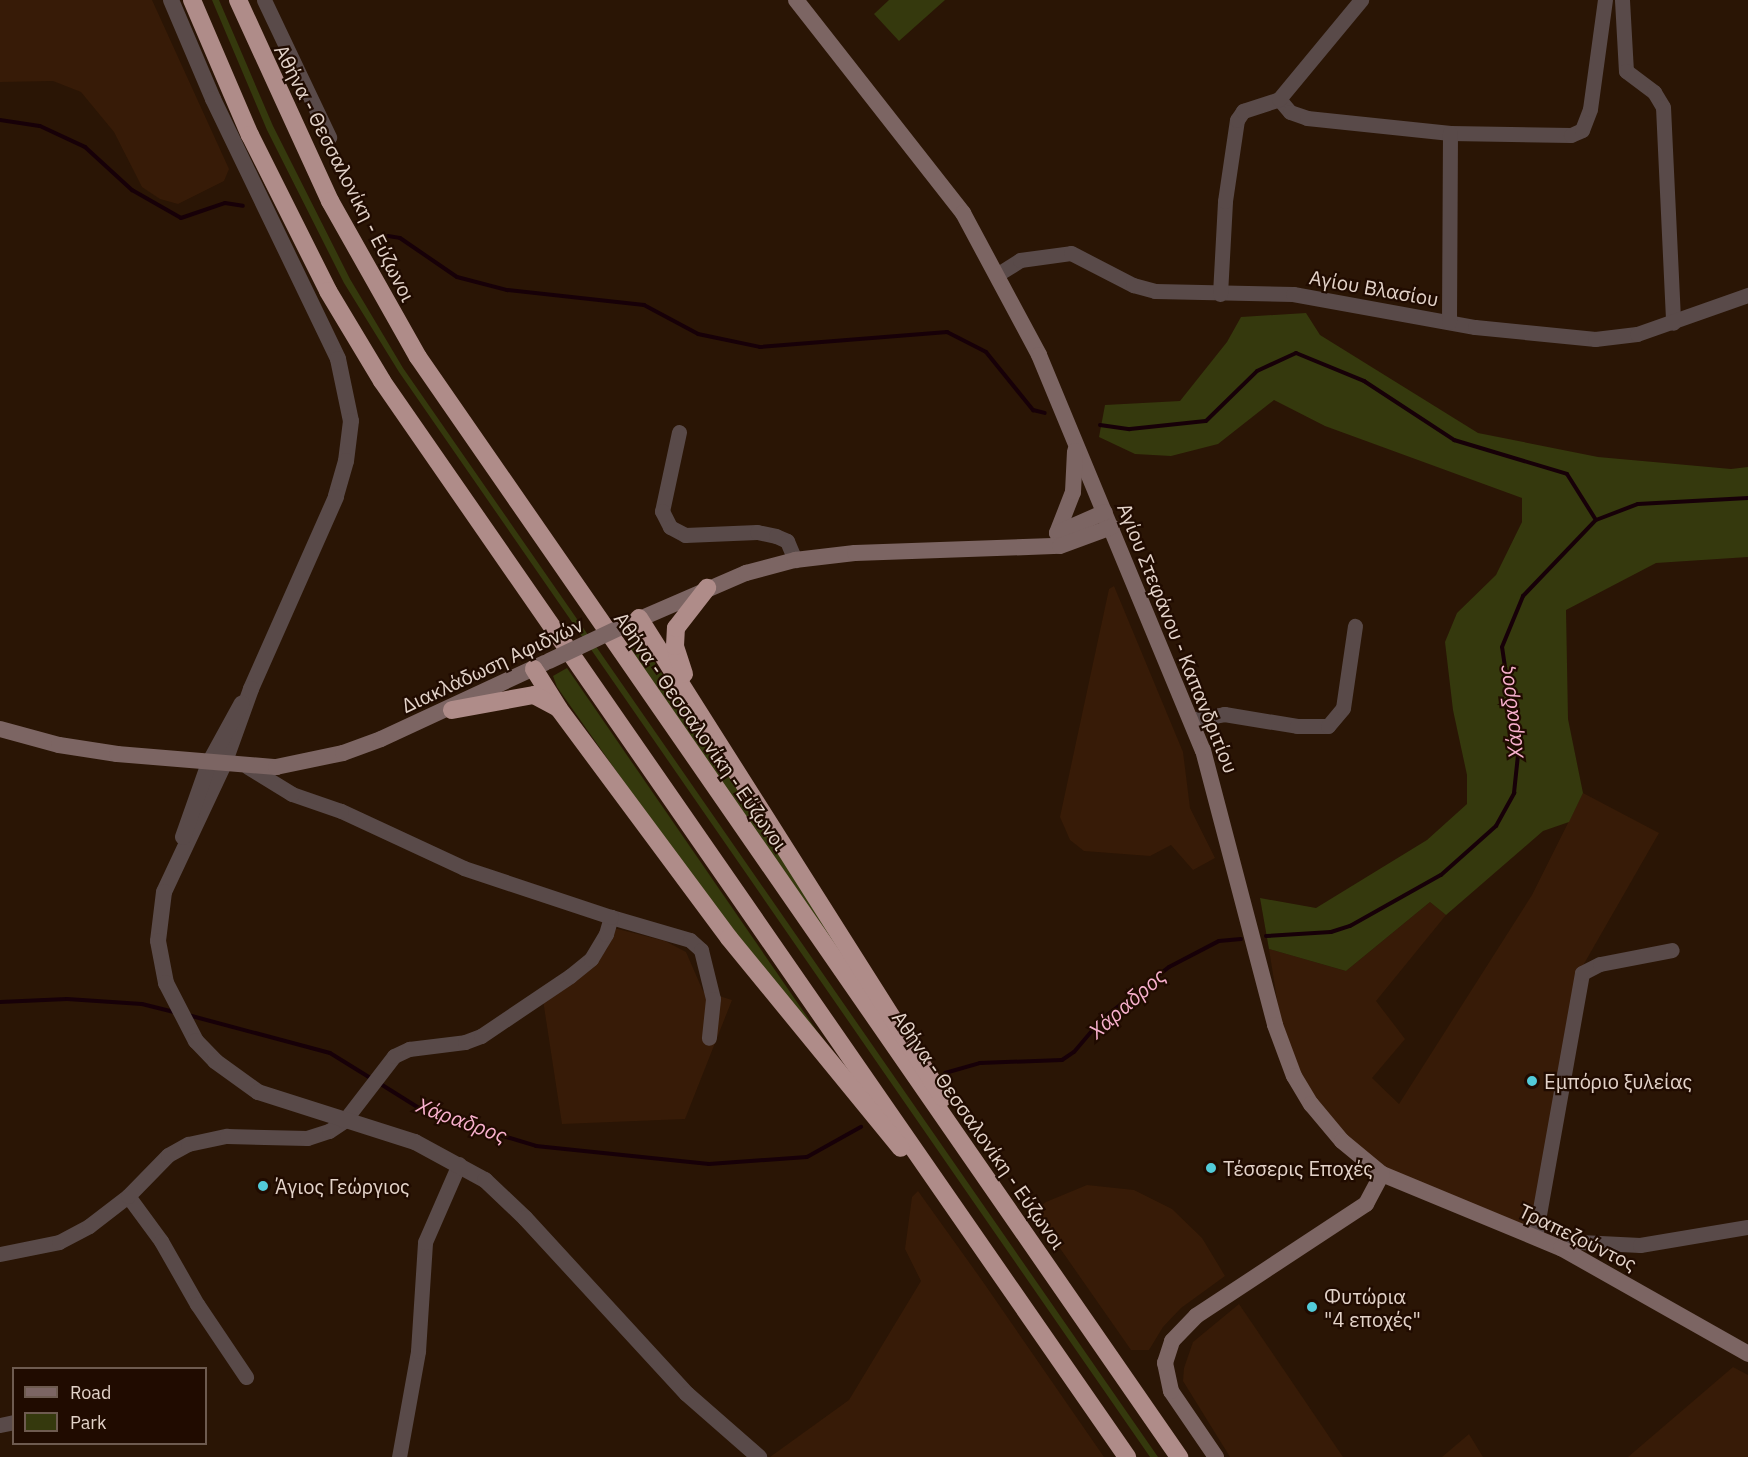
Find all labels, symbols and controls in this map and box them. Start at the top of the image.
street label: Αθήνα - Θεσσαλονίκη - Εύζωνοι [270,41,420,305]
street label: Αγίου Βλασίου [1307,265,1441,311]
street label: Αγίου Στεφάνου - Καπανδριτίου [1113,499,1243,777]
street label: Αθήνα - Θεσσαλονίκη - Εύζωνοι [609,607,793,855]
street label: Διακλάδωση Αφιδνών [397,612,587,718]
water label: Χάραδρος [1492,664,1528,760]
water label: Χάραδρος [1083,963,1171,1043]
street label: Αθήνα - Θεσσαλονίκη - Εύζωνοι [887,1006,1071,1254]
place label: Εμπόριο ξυλείας [1544,1069,1692,1093]
marker: Εμπόριο ξυλείας [1525,1074,1539,1088]
water label: Χάραδρος [413,1092,511,1148]
place label: Τέσσερις Εποχές [1223,1156,1373,1180]
marker: Τέσσερις Εποχές [1204,1161,1218,1175]
place label: Άγιος Γεώργιος [275,1174,410,1198]
marker: Άγιος Γεώργιος [256,1179,270,1193]
street label: Τραπεζούντος [1515,1198,1641,1276]
place label: Φυτώρια "4 εποχές" [1324,1284,1421,1331]
marker: Φυτώρια "4 εποχές" [1305,1300,1319,1314]
legend [12,1367,207,1445]
text: Road [70,1381,111,1404]
text: Park [70,1411,106,1434]

